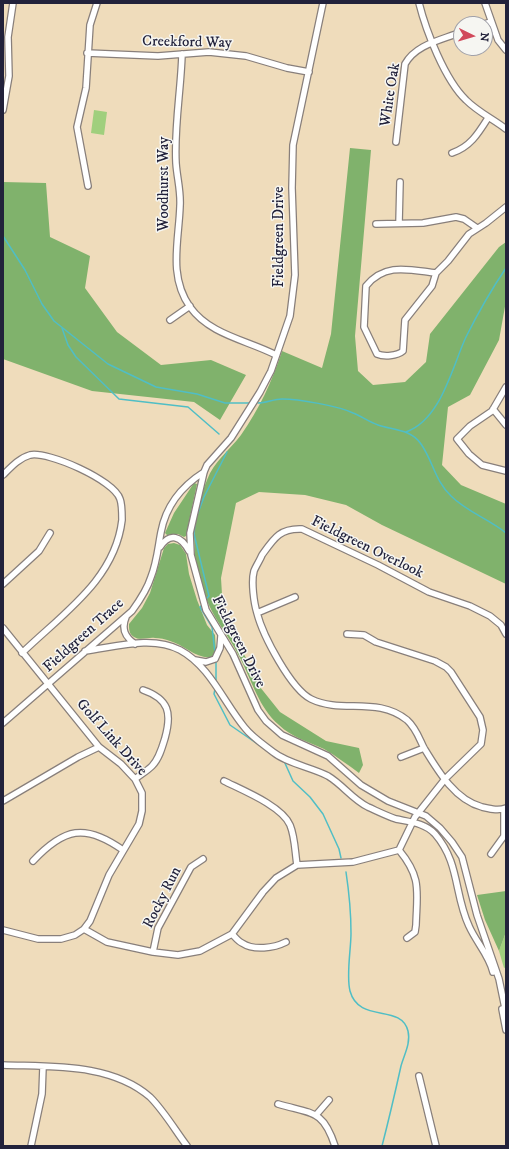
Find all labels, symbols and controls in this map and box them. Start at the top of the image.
north arrow [453,16,493,56]
text: N [477,32,491,42]
street label: Creekford Way [142,33,232,53]
street label: White Oak [377,62,405,128]
street label: Woodhurst Way [156,137,174,231]
street label: Fieldgreen Drive [271,186,289,288]
street label: Fieldgreen Overlook [308,513,426,583]
street label: Fieldgreen Drive [207,593,269,691]
street label: Fieldgreen Trace [40,595,128,677]
street label: Golf Link Drive [72,696,150,780]
street label: Rocky Run [140,864,186,932]

